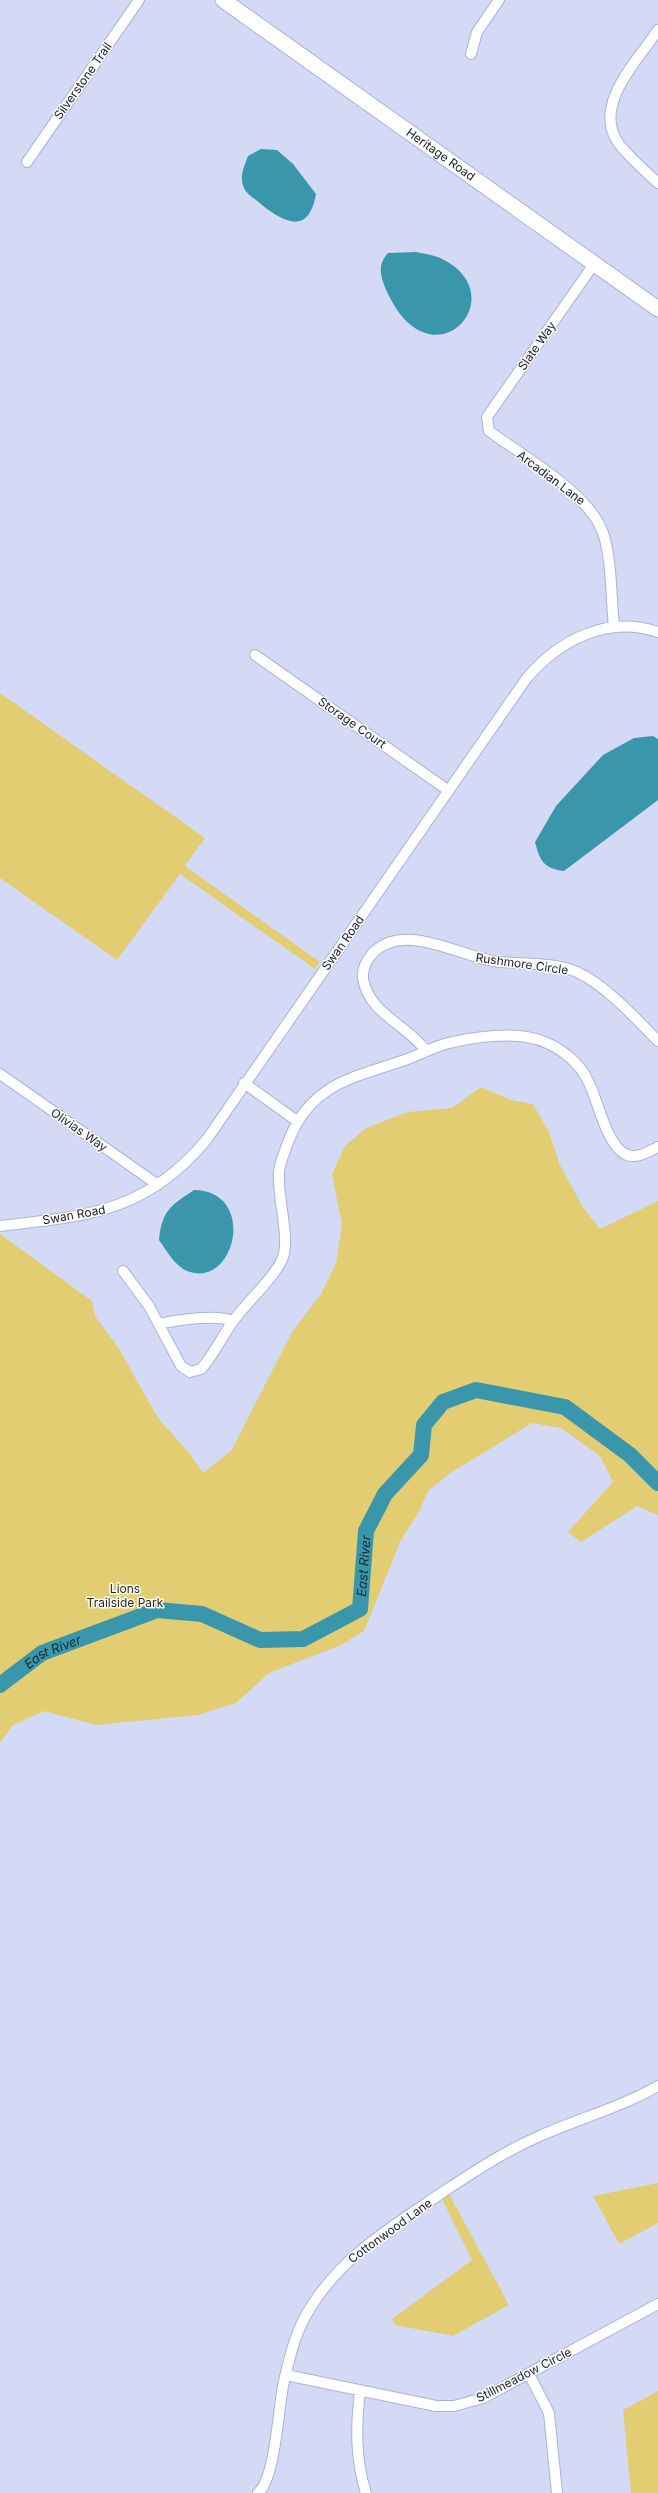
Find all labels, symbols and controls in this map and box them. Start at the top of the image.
street label: Silverstone Trail [50,39,115,122]
street label: Heritage Road [404,125,478,184]
street label: Slate Way [514,318,559,373]
street label: Arcadian Lane [514,447,588,508]
street label: Storage Court [315,694,389,752]
street label: Swan Road [318,912,367,973]
street label: Rushmore Circle [475,950,569,977]
street label: Olivias Way [48,1105,111,1155]
street label: Swan Road [41,1202,107,1227]
water label: East River [353,1533,374,1597]
park label: Lions Trailside Park [87,1581,164,1610]
water label: East River [21,1631,84,1672]
street label: Cottonwood Lane [345,2195,435,2266]
street label: Stillmeadow Circle [474,2344,574,2405]

